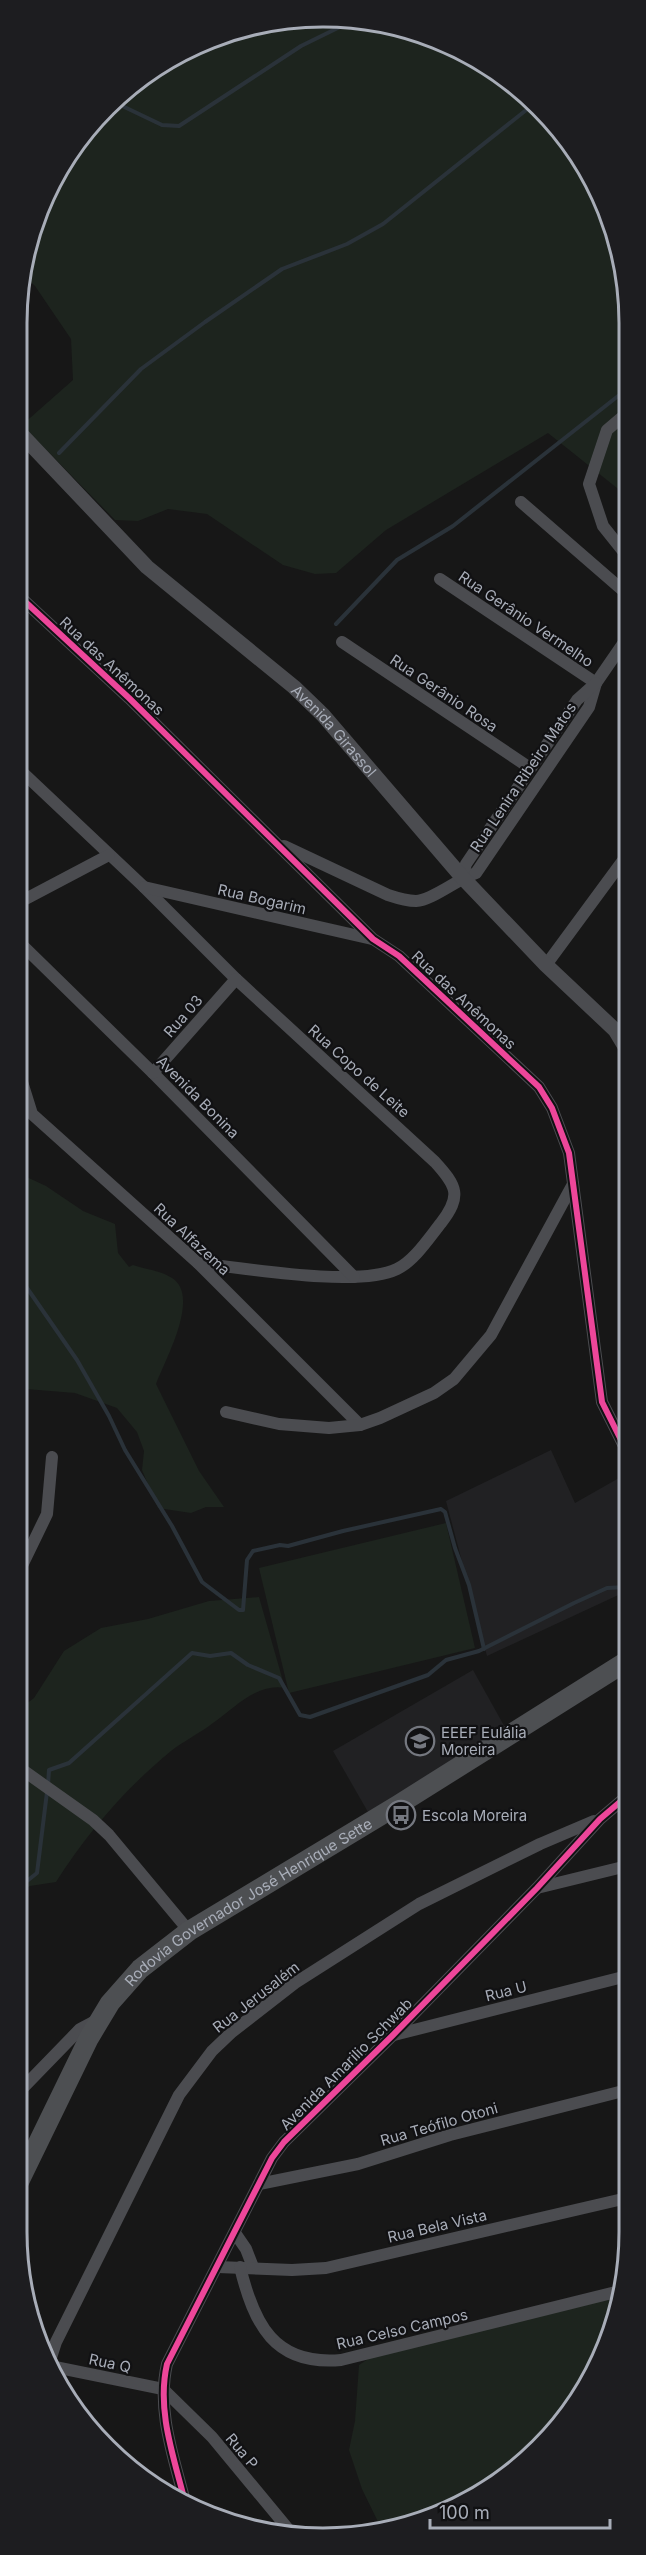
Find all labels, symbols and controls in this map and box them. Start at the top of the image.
street label: Rua Gerânio Vermelho [455,567,597,671]
street label: Rua das Anêmonas [56,613,168,719]
street label: Rua Gerânio Rosa [387,650,501,736]
street label: Avenida Girassol [288,680,381,780]
street label: Rua Lenira Ribeiro Matos [466,699,580,855]
street label: Rua Bogarim [216,880,308,918]
street label: Rua das Anêmonas [408,947,520,1053]
street label: Rua 03 [159,991,207,1041]
street label: Rua Copo de Leite [304,1020,414,1122]
street label: Avenida Bonina [153,1052,243,1142]
street label: Rua Alfazema [150,1199,234,1279]
place label: EEEF Eulália Moreira [441,1723,527,1759]
school or university icon: EEEF Eulália Moreira [404,1725,436,1757]
bus stop icon: Escola Moreira [385,1799,417,1831]
place label: Escola Moreira [422,1806,527,1825]
street label: Rodovia Governador José Henrique Sette [120,1813,375,1990]
street label: Rua Jerusalém [209,1957,303,2037]
street label: Rua U [483,1977,529,2005]
street label: Avenida Amarilio Schwab [276,1994,416,2134]
street label: Rua Teófilo Otoni [378,2098,500,2150]
street label: Rua Bela Vista [386,2205,488,2247]
street label: Rua Celso Campos [334,2305,470,2353]
street label: Rua Q [87,2349,133,2377]
street label: Rua P [222,2429,262,2473]
scale bar [430,2492,610,2530]
text: 100 m [439,2502,490,2523]

